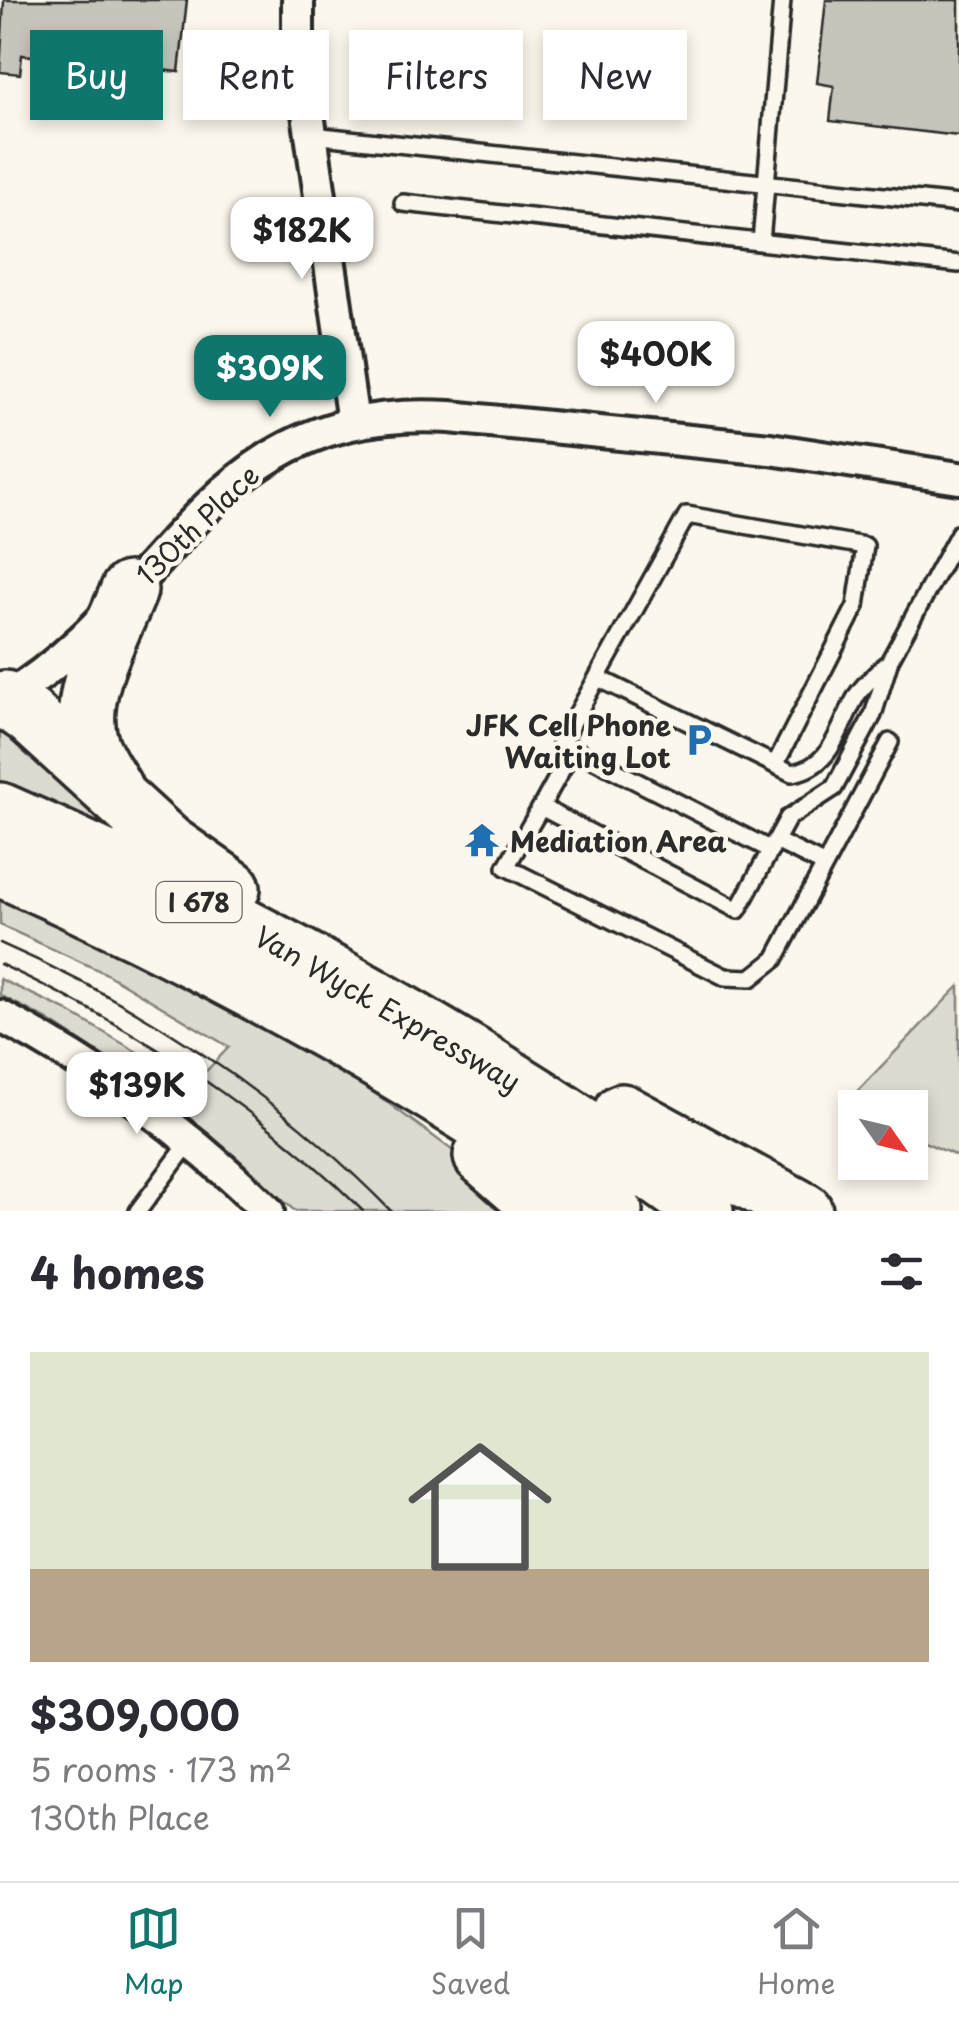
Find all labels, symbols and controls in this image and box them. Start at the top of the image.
chip: Buy [30,30,163,120]
chip: Rent [183,30,329,120]
chip: Filters [349,30,523,120]
chip: New [543,30,687,120]
pin: $182K [232,197,372,282]
text: $182K [252,205,352,253]
pin: $400K [586,321,726,406]
text: $400K [600,329,712,377]
pin: $309K [200,335,340,420]
text: $309K [216,343,324,391]
street label: 130th Place [126,454,268,594]
place label: JFK Cell Phone Waiting Lot [466,703,671,778]
parking icon: JFK Cell Phone Waiting Lot [680,721,718,759]
place label: Mediation Area [510,819,727,862]
temple icon: Mediation Area [463,821,501,859]
road number: I 678 [156,882,242,922]
street label: Van Wyck Expressway [247,914,529,1102]
pin: $139K [67,1052,207,1137]
text: $139K [88,1060,186,1108]
north arrow [838,1090,928,1180]
map controls [838,1090,928,1180]
text: 4 homes [30,1240,205,1303]
icon: filters [874,1244,929,1299]
icon: home [390,1417,570,1597]
text: $309,000 [30,1682,240,1745]
text: 5 rooms · 173 m² [30,1745,292,1793]
text: 130th Place [30,1793,210,1841]
tab: Map [124,1901,183,2004]
tab: Saved [431,1901,510,2004]
tab: Home [757,1901,835,2004]

